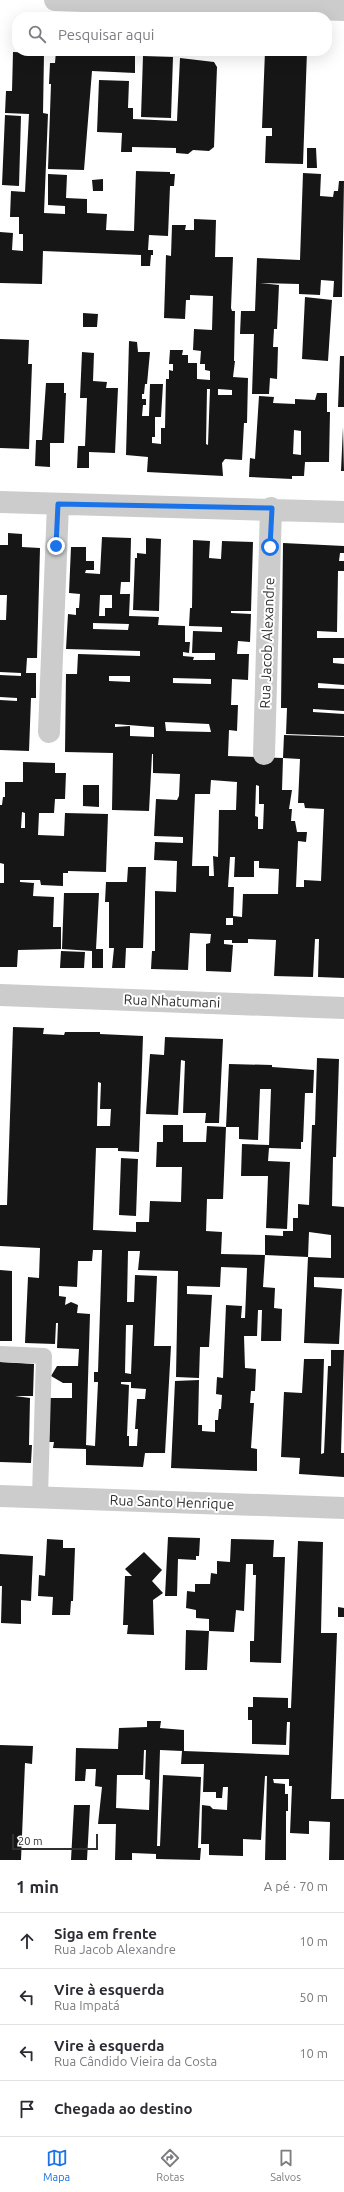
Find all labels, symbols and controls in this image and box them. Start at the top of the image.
search box [12,12,332,56]
icon: search [26,23,48,45]
text: Pesquisar aqui [58,26,154,43]
route end [47,537,65,555]
route start [261,538,279,556]
street label: Rua Jacob Alexandre [257,577,277,709]
street label: Rua Nhatumani [124,991,220,1011]
street label: Rua Santo Henrique [109,1492,235,1512]
scale bar [12,1832,98,1851]
text: 20 m [18,1835,42,1847]
text: 1 min [16,1877,59,1896]
text: A pé · 70 m [264,1879,328,1893]
text: Siga em frente [54,1925,157,1942]
icon: ahead [16,1930,38,1952]
text: 10 m [299,1934,328,1948]
text: Rua Jacob Alexandre [54,1942,176,1956]
text: Vire à esquerda [54,1981,164,1998]
icon: left [16,1986,38,2008]
text: 50 m [299,1990,328,2004]
text: Rua Impatá [54,1998,120,2012]
text: Vire à esquerda [54,2037,164,2054]
icon: left [16,2042,38,2064]
text: 10 m [299,2046,328,2060]
text: Rua Cândido Vieira da Costa [54,2054,217,2068]
icon: arrive [16,2098,38,2120]
text: Chegada ao destino [54,2100,193,2117]
tab: Mapa [43,2147,70,2183]
tab: Rotas [156,2147,184,2183]
tab: Salvos [270,2147,301,2183]

